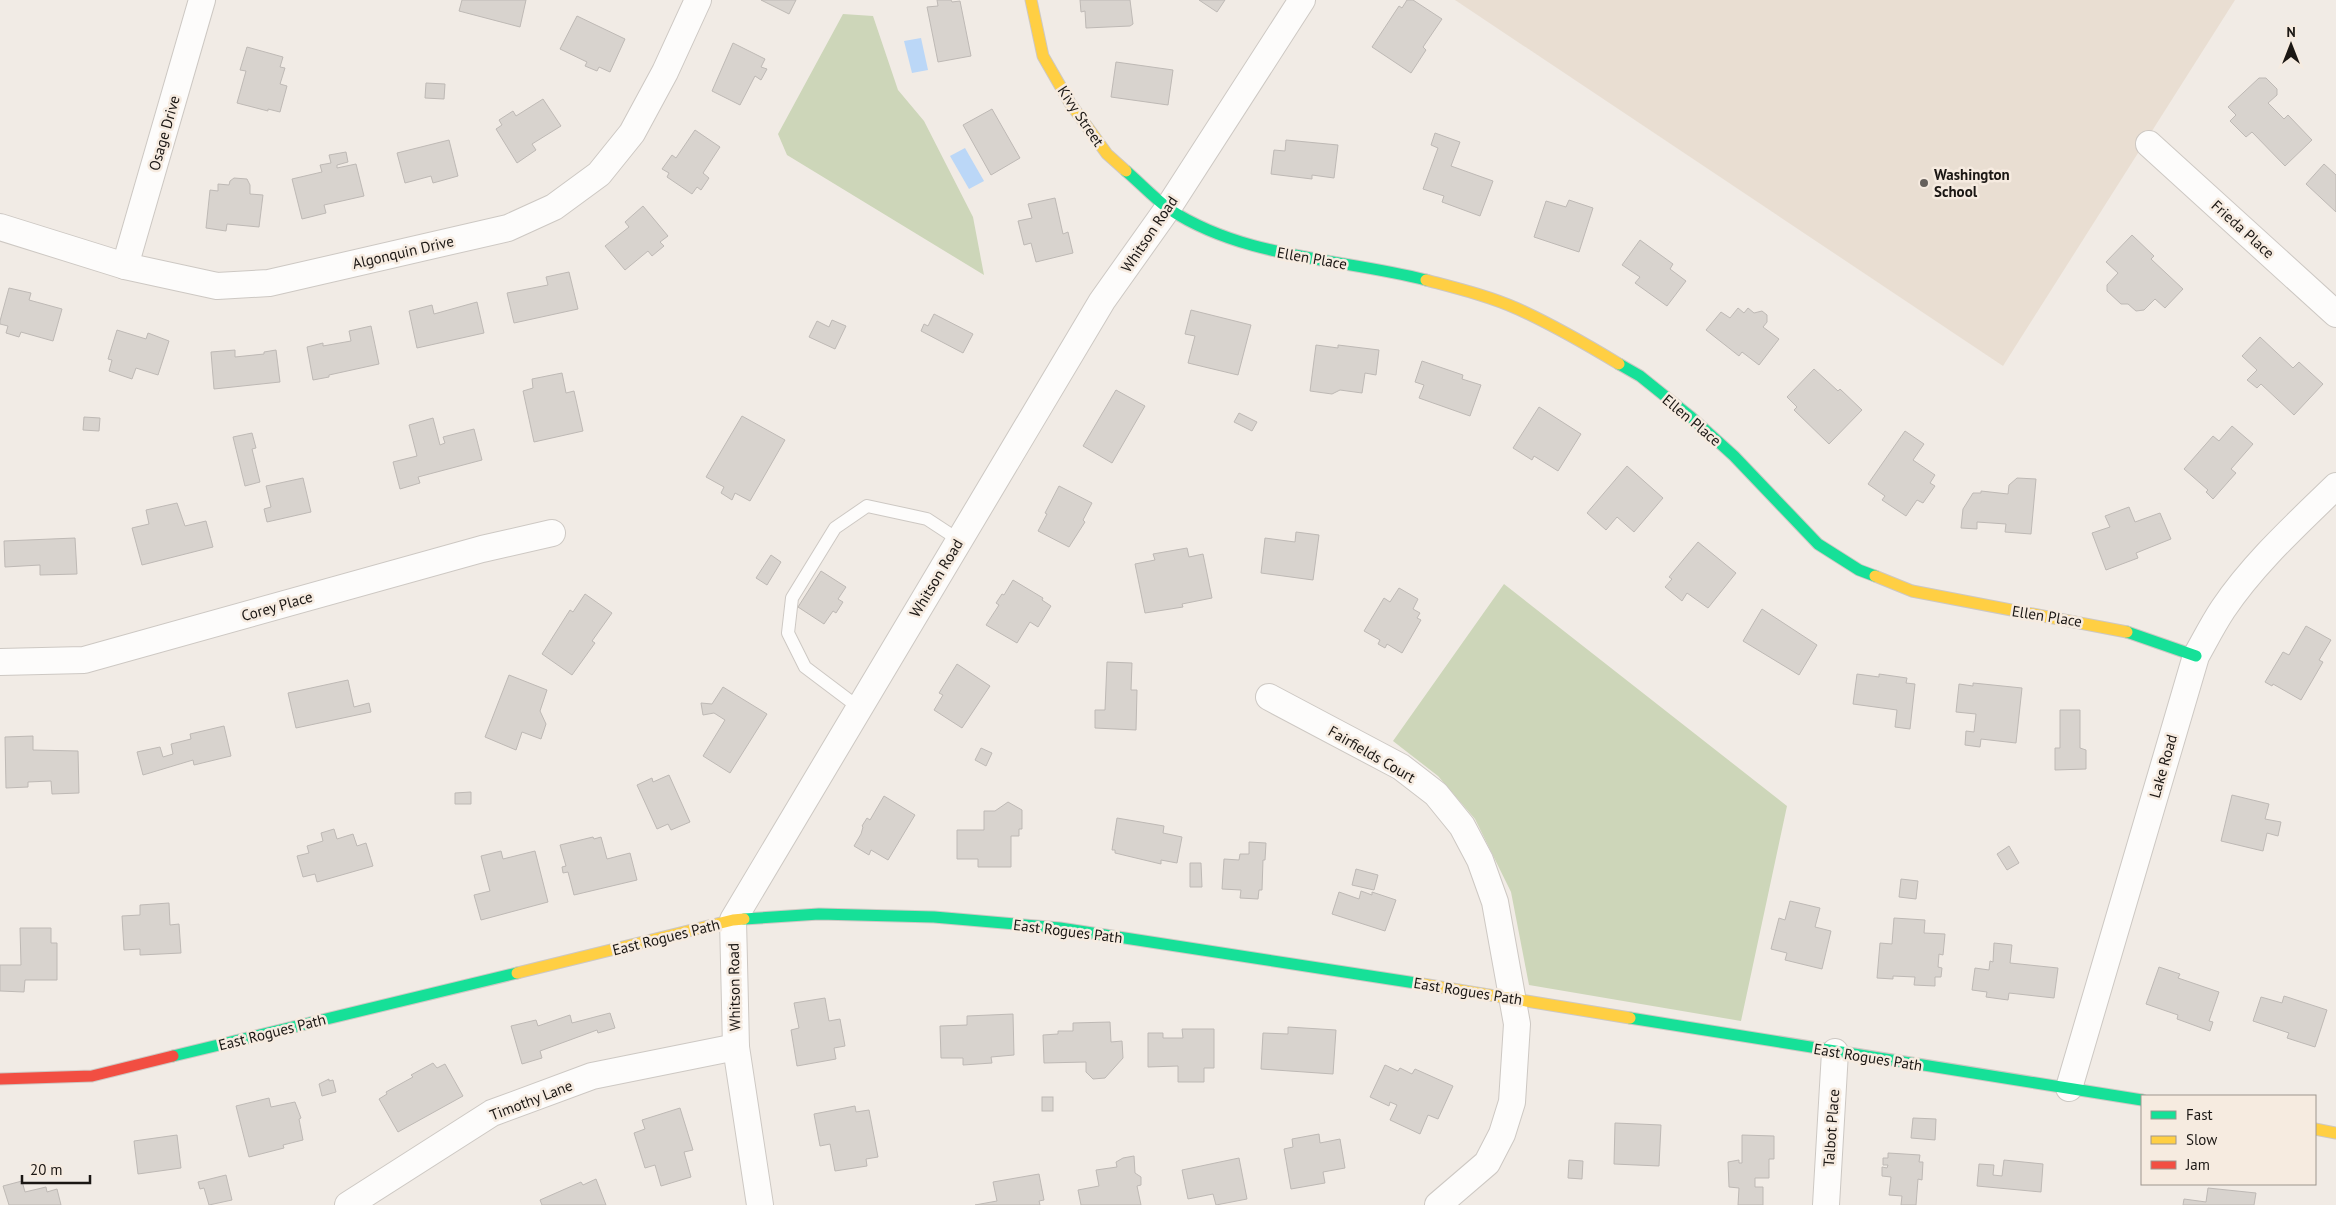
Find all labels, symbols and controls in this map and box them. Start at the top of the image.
north arrow [2266,20,2316,70]
text: N [2286,23,2296,41]
street label: Kivy Street [1054,82,1108,150]
street label: Osage Drive [144,93,184,173]
place label: Washington School [1934,165,2010,201]
marker: Washington School [1918,177,1930,189]
street label: Whitson Road [1117,192,1181,276]
street label: Frieda Place [2208,196,2278,262]
street label: Algonquin Drive [350,231,456,273]
street label: Ellen Place [1275,242,1349,274]
street label: Ellen Place [1659,390,1725,450]
street label: Whitson Road [905,535,967,621]
street label: Corey Place [239,587,315,625]
street label: Ellen Place [2011,601,2083,631]
street label: Fairfields Court [1325,721,1419,787]
street label: Lake Road [2145,732,2181,800]
street label: East Rogues Path [610,914,722,960]
street label: East Rogues Path [1012,915,1124,947]
street label: Whitson Road [724,943,744,1031]
street label: East Rogues Path [1412,973,1524,1009]
street label: East Rogues Path [216,1009,328,1055]
street label: East Rogues Path [1812,1039,1924,1075]
street label: Timothy Lane [487,1076,575,1124]
street label: Talbot Place [1819,1088,1843,1168]
legend [2141,1095,2316,1185]
text: Fast [2186,1105,2213,1124]
text: Slow [2186,1130,2217,1149]
scale bar [22,1152,90,1184]
text: Jam [2185,1155,2210,1174]
text: 20 m [30,1160,63,1179]

